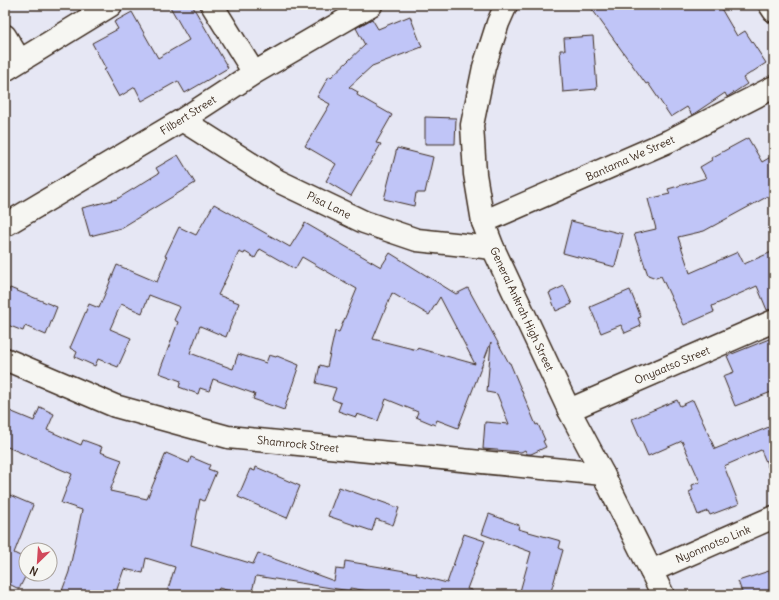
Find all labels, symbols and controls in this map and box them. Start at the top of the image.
street label: Filbert Street [157,92,219,138]
street label: Bantama We Street [583,132,677,184]
street label: Pisa Lane [305,188,353,222]
street label: General Ankrah High Street [487,245,557,374]
street label: Onyaatso Street [632,343,712,387]
street label: Shamrock Street [256,433,340,455]
street label: Nyonmotso Link [673,522,753,566]
north arrow [18,542,58,582]
text: N [27,563,40,579]

